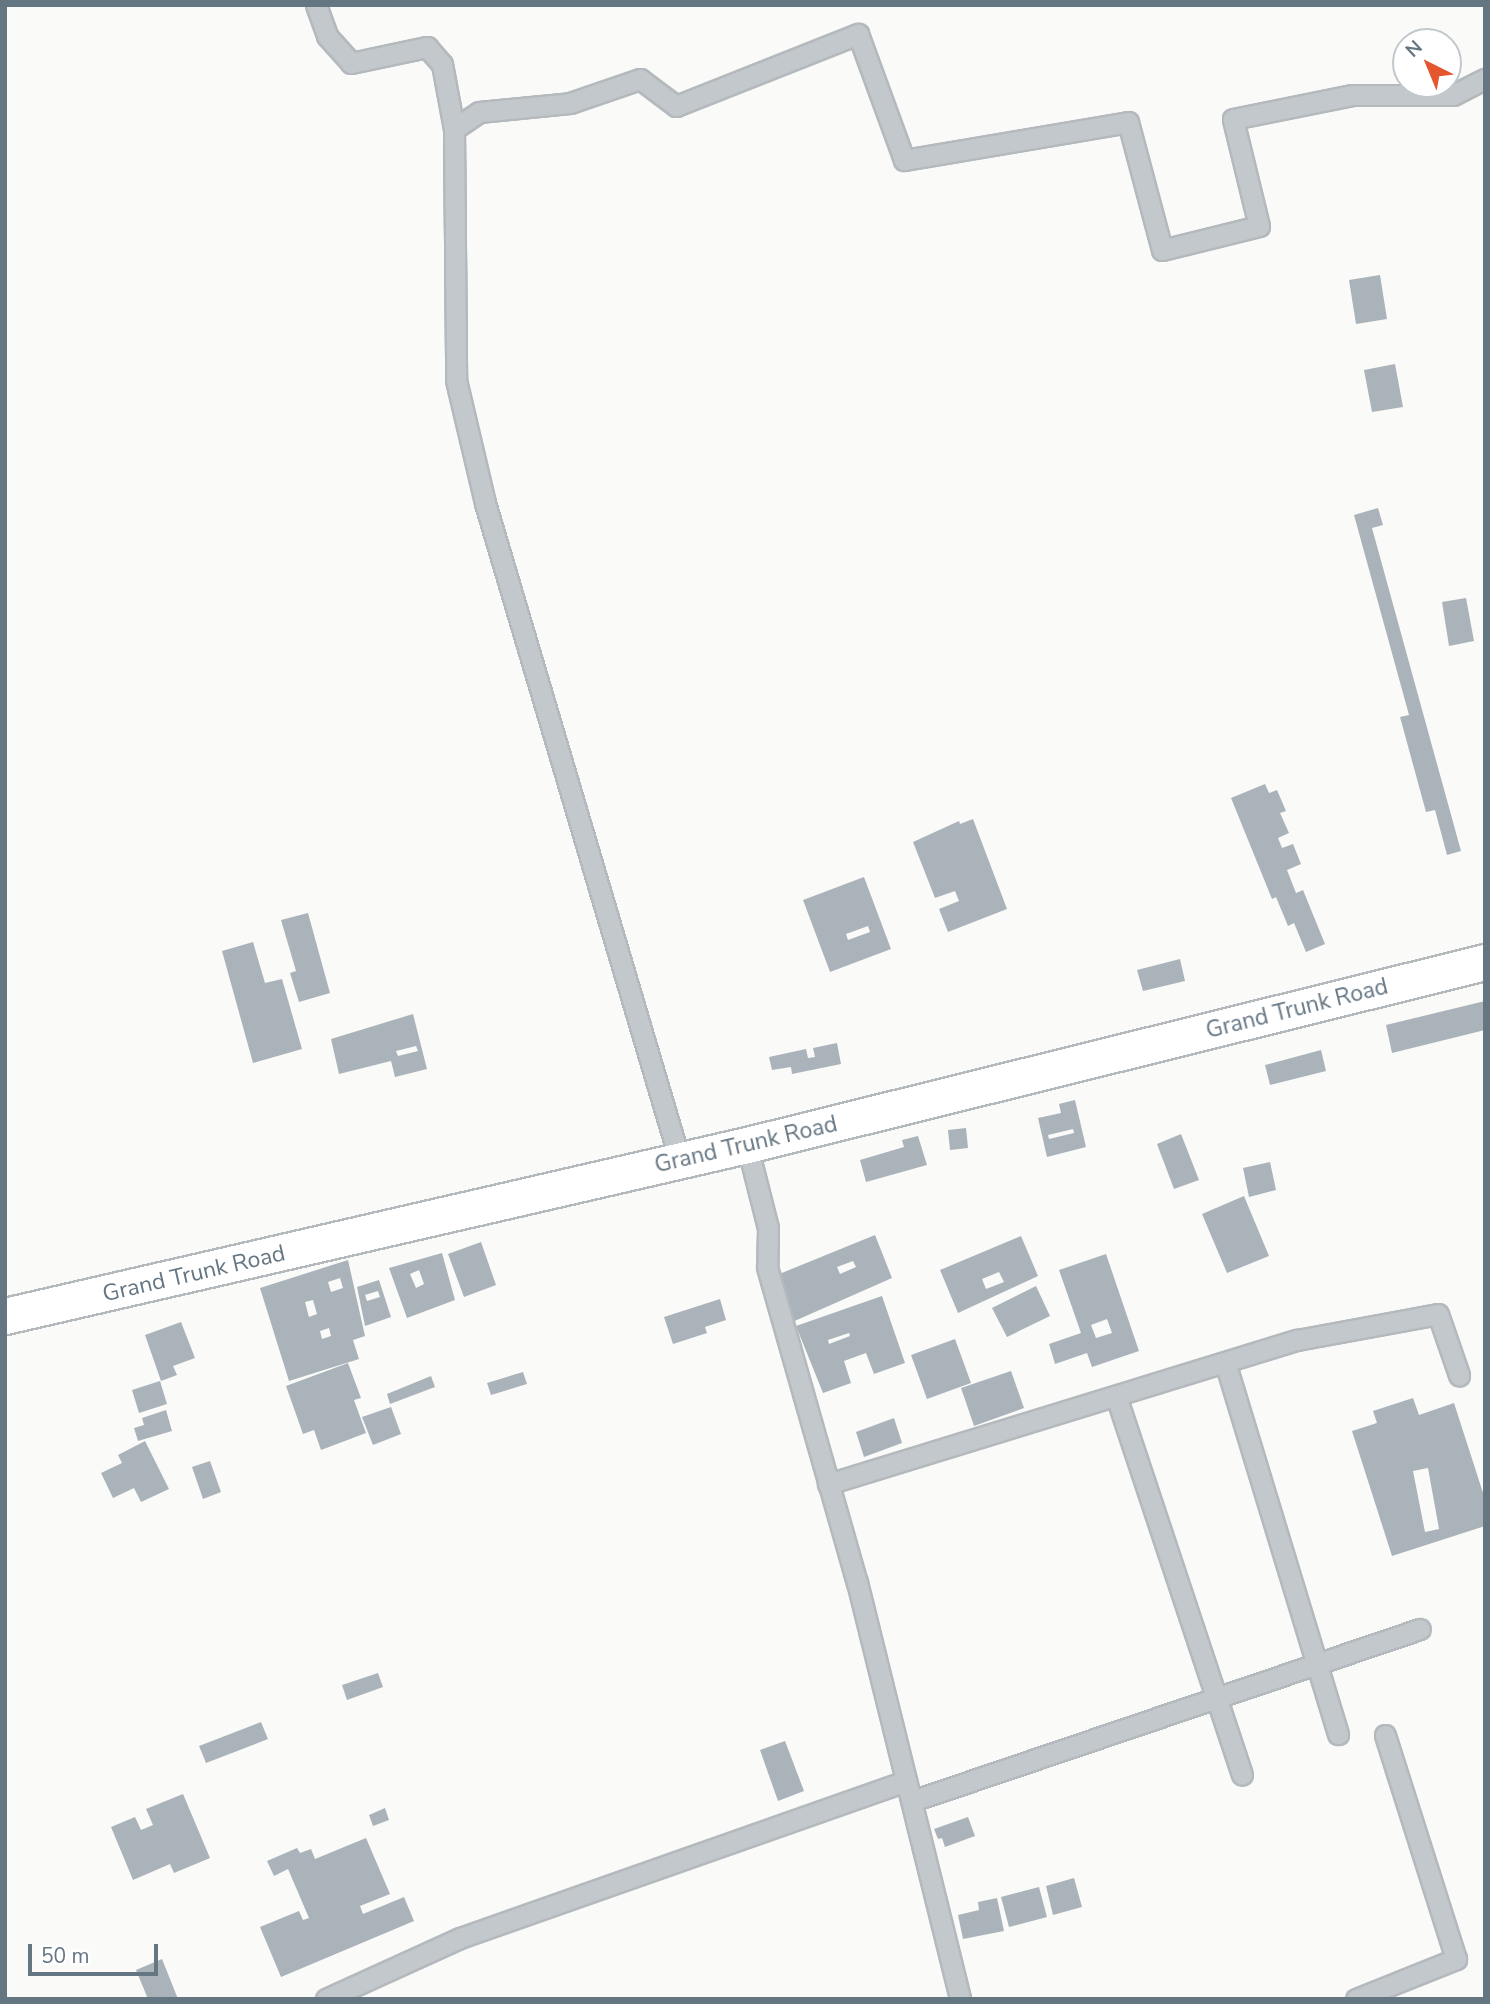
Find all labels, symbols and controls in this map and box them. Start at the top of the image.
north arrow [1392,28,1462,98]
text: N [1400,35,1428,63]
street label: Grand Trunk Road [1203,973,1391,1045]
street label: Grand Trunk Road [652,1111,840,1179]
street label: Grand Trunk Road [100,1240,288,1308]
scale bar [32,1930,161,1974]
text: 50 m [41,1942,90,1970]

